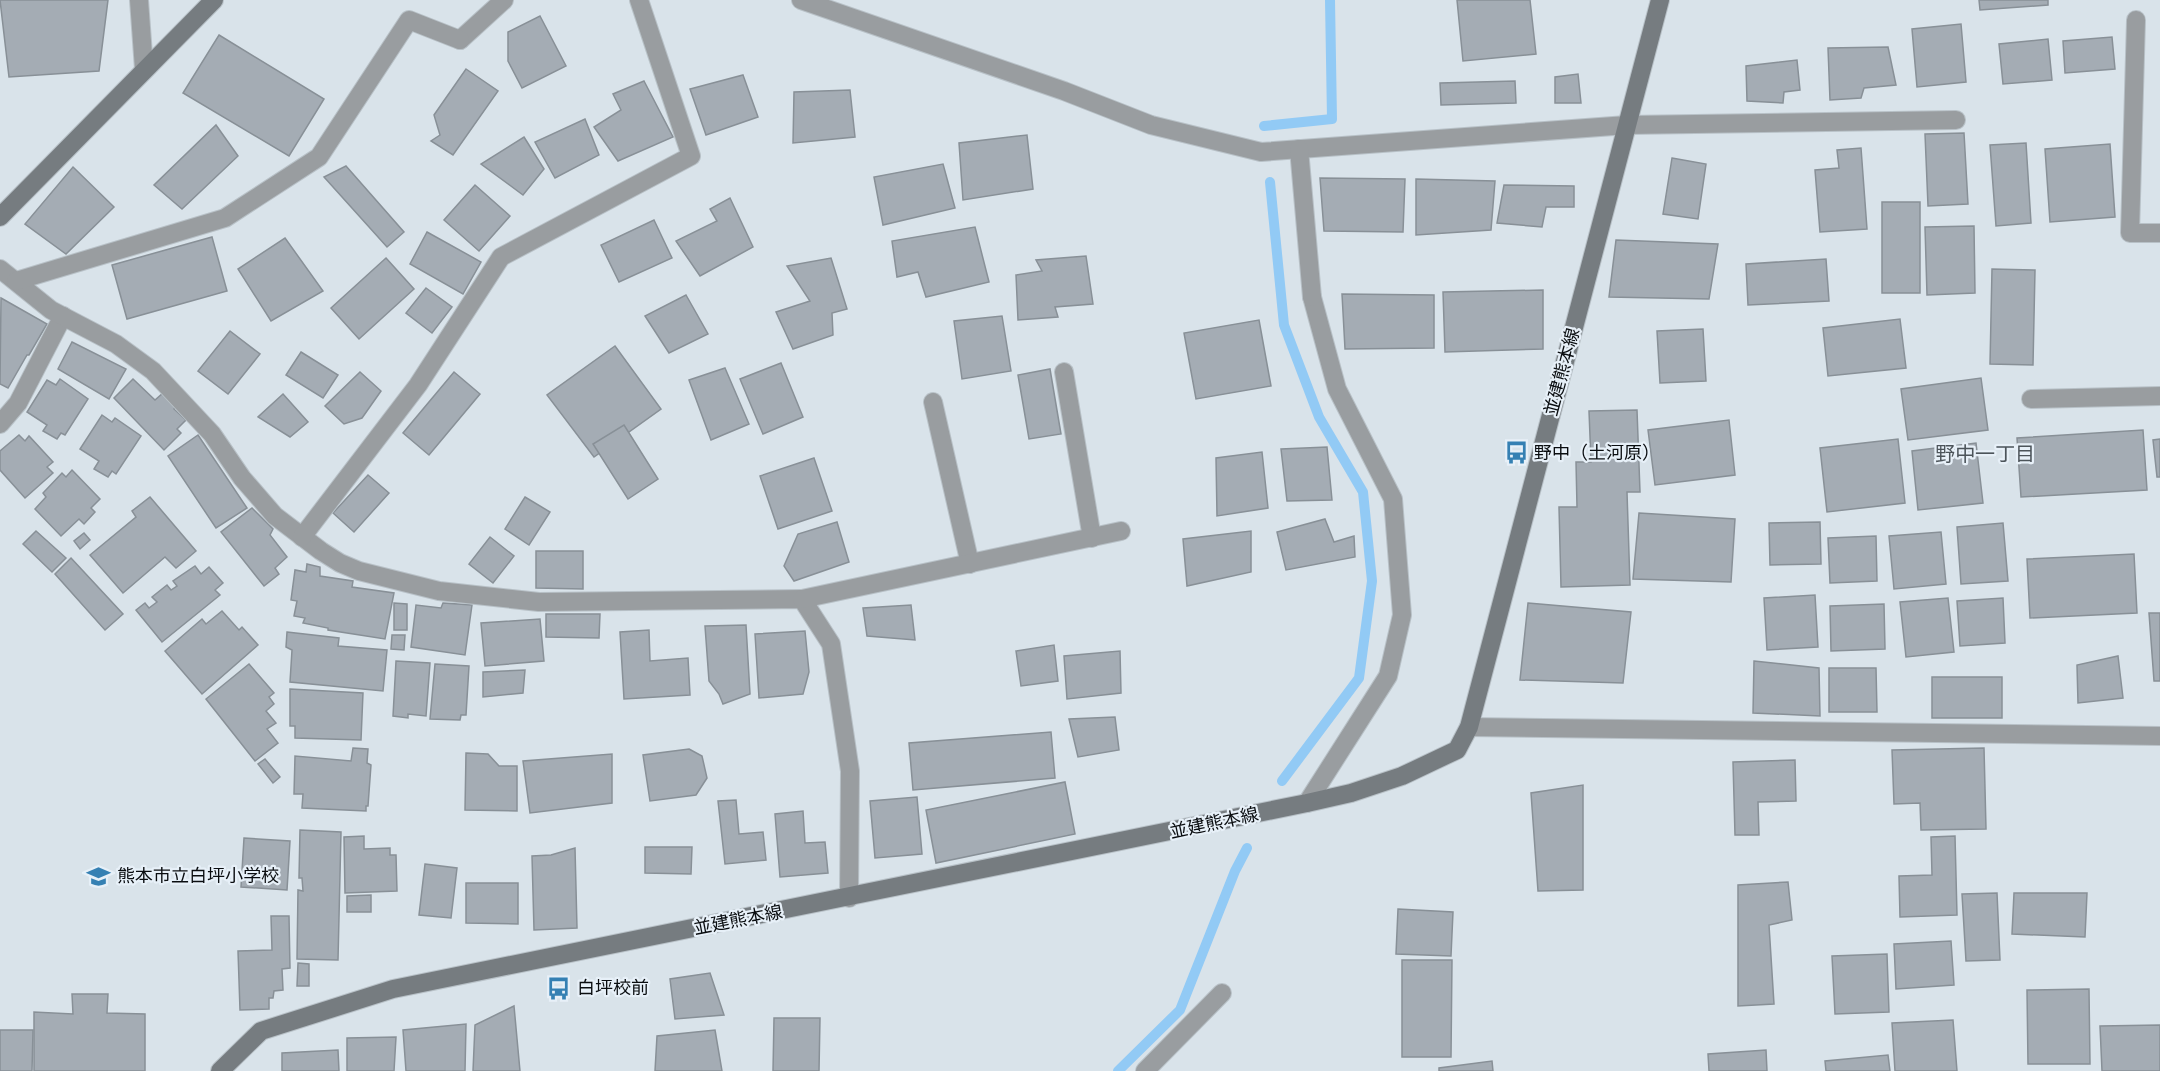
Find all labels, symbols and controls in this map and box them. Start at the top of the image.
street label: 並建熊本線 [1540,326,1583,418]
bus stop icon: 野中（土河原） [1503,440,1529,466]
place label: 野中（土河原） [1534,442,1660,463]
district label: 野中一丁目 [1935,442,2035,466]
street label: 並建熊本線 [1168,803,1260,842]
school or university icon: 熊本市立白坪小学校 [86,863,112,889]
place label: 熊本市立白坪小学校 [117,865,279,886]
street label: 並建熊本線 [692,901,784,938]
bus stop icon: 白坪校前 [546,975,572,1001]
place label: 白坪校前 [577,977,649,998]

